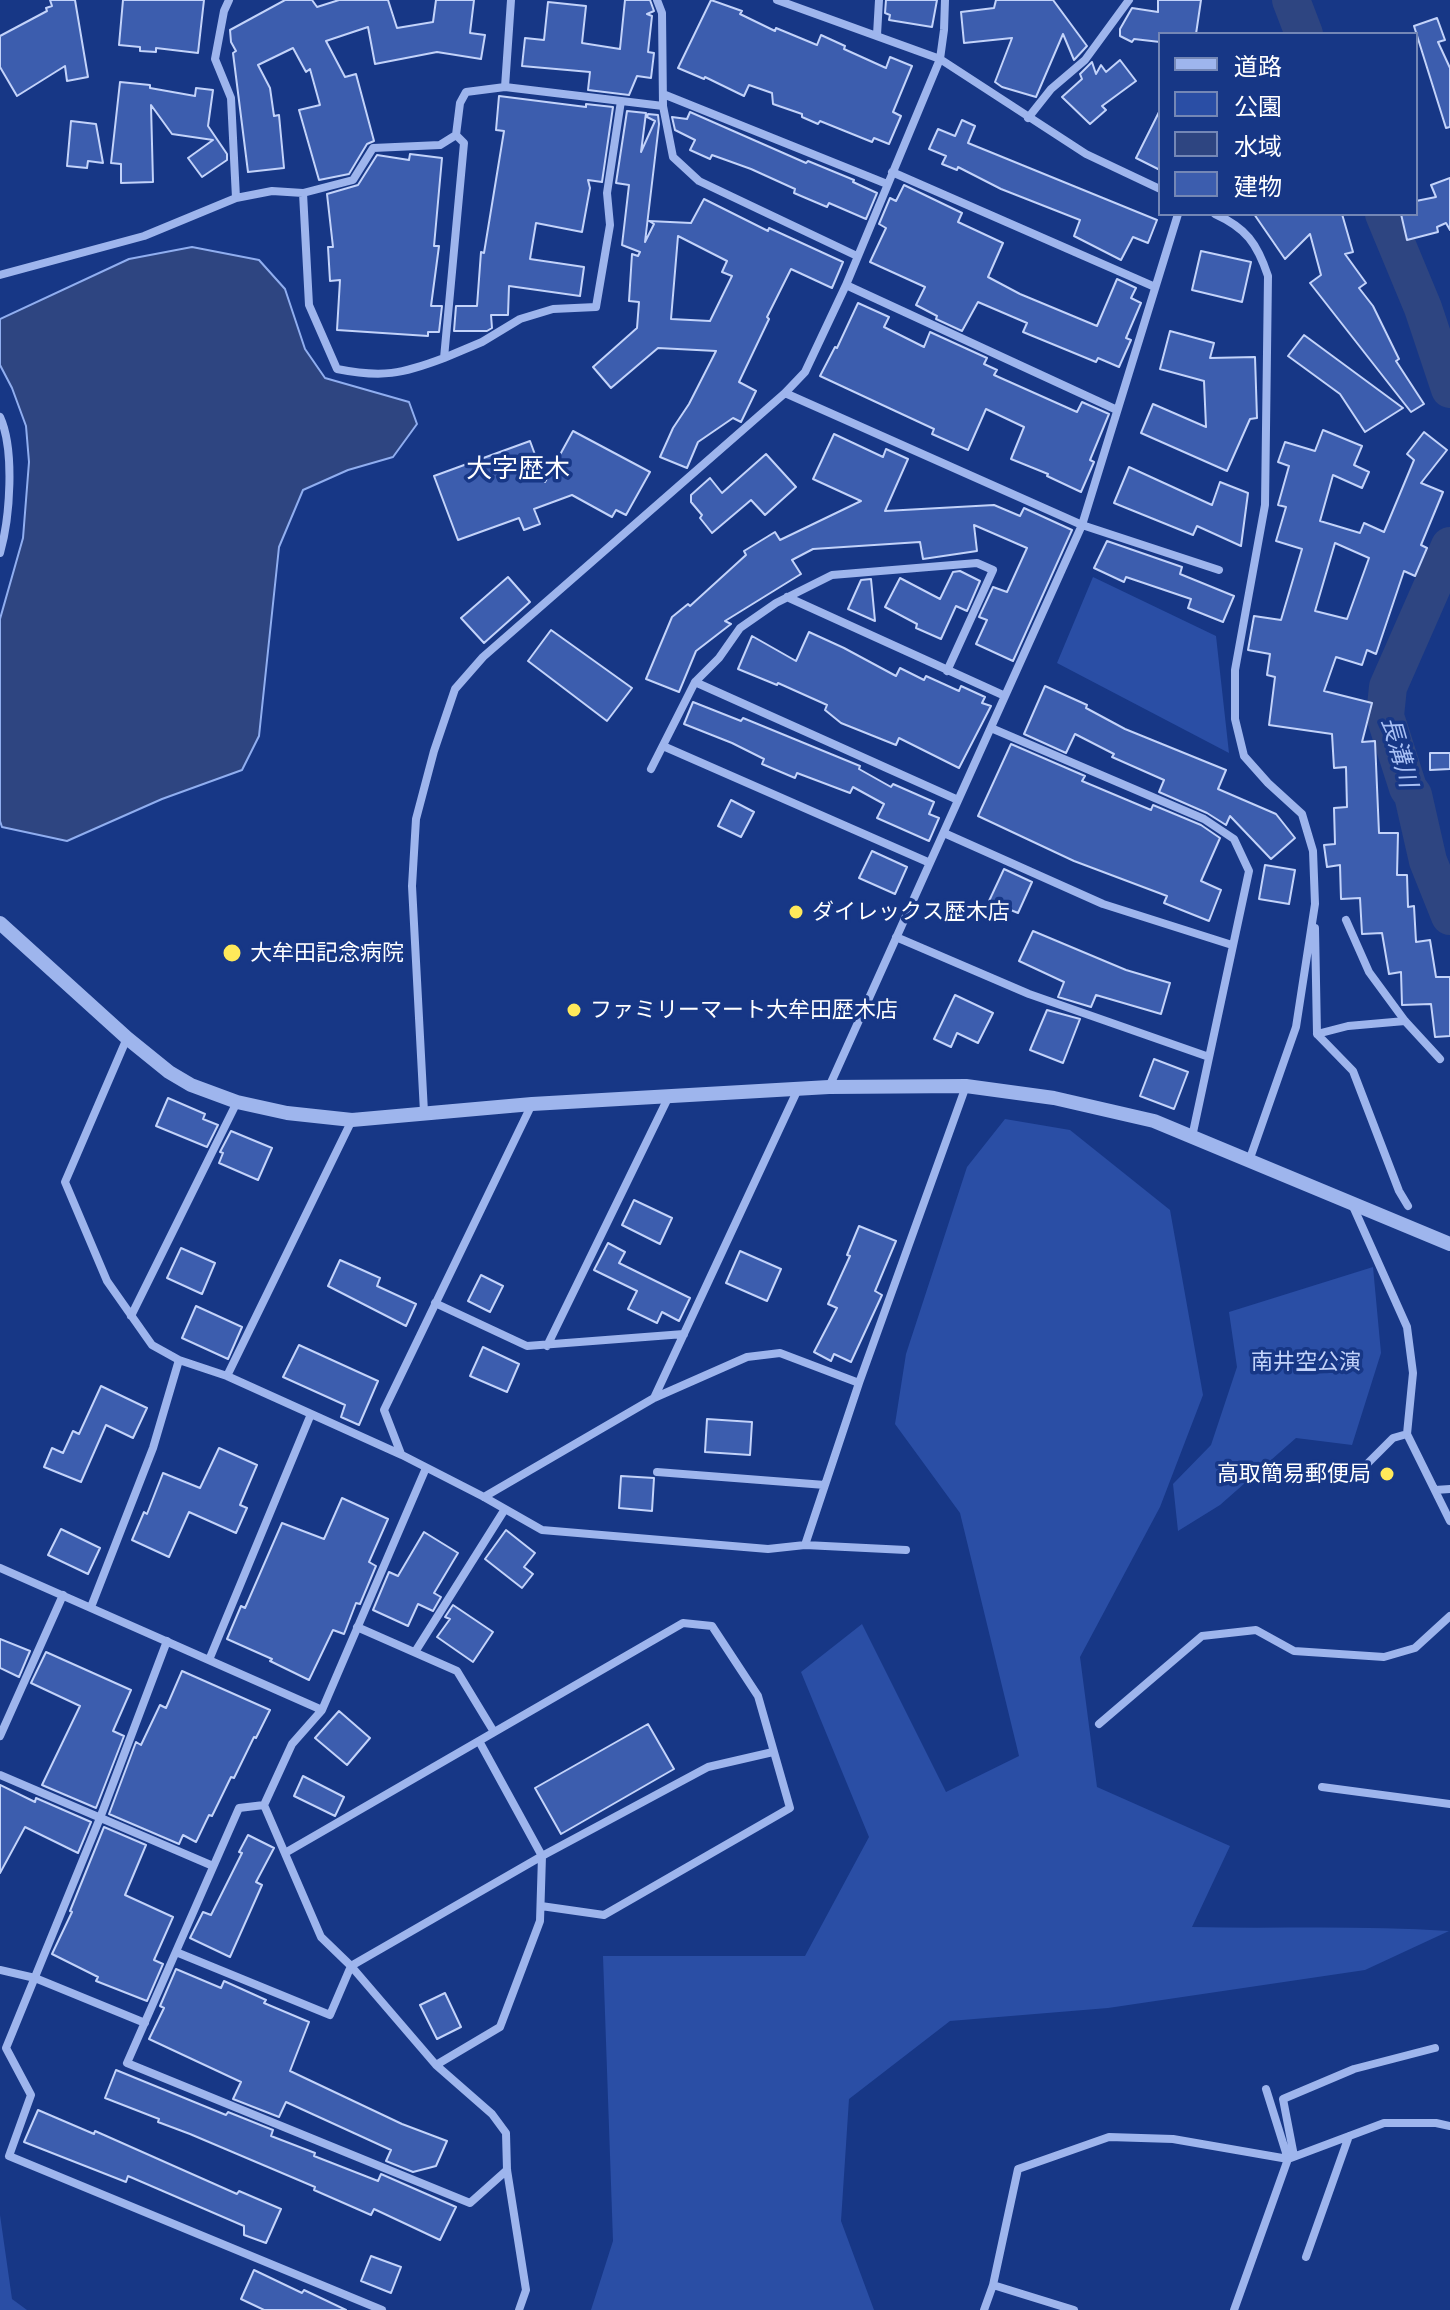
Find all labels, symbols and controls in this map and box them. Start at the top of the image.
legend [1158,32,1418,216]
text: 道路 [1234,51,1282,80]
text: 公園 [1234,91,1282,120]
text: 水域 [1234,131,1282,160]
text: 建物 [1234,171,1282,200]
district label: 大字歴木 [466,453,570,485]
water label: 長溝川 [1375,713,1423,791]
place label: ダイレックス歴木店 [812,899,1010,925]
marker: ダイレックス歴木店 [787,903,805,921]
place label: 大牟田記念病院 [250,940,404,966]
marker: 大牟田記念病院 [221,942,243,964]
place label: ファミリーマート大牟田歴木店 [590,997,898,1023]
marker: ファミリーマート大牟田歴木店 [565,1001,583,1019]
park label: 南井空公演 [1251,1349,1361,1375]
place label: 高取簡易郵便局 [1217,1461,1371,1487]
marker: 高取簡易郵便局 [1378,1465,1396,1483]

